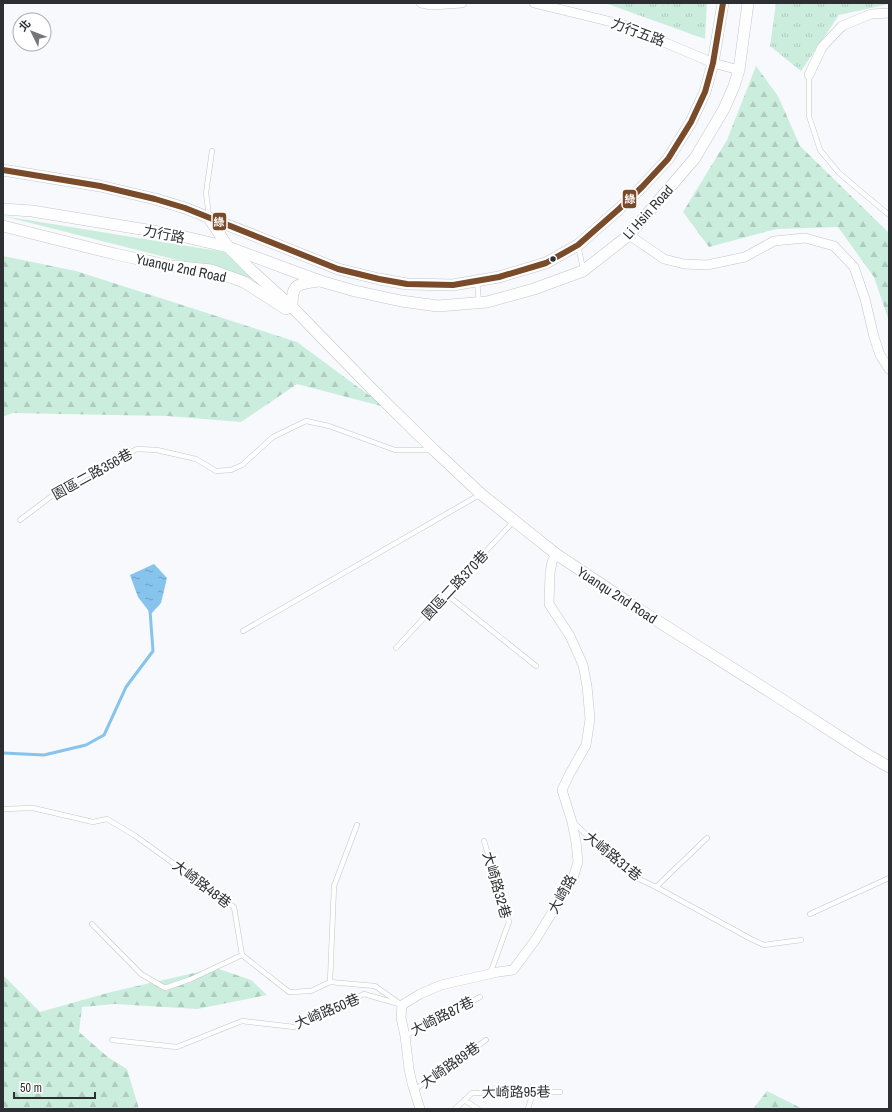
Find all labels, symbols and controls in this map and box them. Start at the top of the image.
north arrow [12,12,52,52]
street label: 力行五路 [609,14,667,50]
text: 北 [16,16,34,34]
street label: Li Hsin Road [619,181,677,243]
line badge: 綠 [622,189,637,209]
text: 綠 [625,192,636,206]
line badge: 綠 [212,212,227,231]
text: 綠 [214,215,225,229]
street label: 力行路 [142,221,186,247]
street label: Yuanqu 2nd Road [134,250,228,286]
unlabelled marker [548,254,558,264]
street label: 園區二路356巷 [49,445,135,503]
street label: 園區二路370巷 [418,546,492,624]
street label: Yuanqu 2nd Road [574,562,660,628]
street label: 大崎路31巷 [581,827,645,885]
street label: 大崎路32巷 [479,849,515,921]
street label: 大崎路48巷 [169,856,235,912]
street label: 大崎路 [544,871,580,917]
street label: 大崎路50巷 [292,989,362,1033]
street label: 大崎路87巷 [407,992,477,1040]
street label: 大崎路89巷 [417,1038,483,1092]
scale bar [14,1074,95,1100]
text: 50 m [20,1080,42,1096]
street label: 大崎路95巷 [481,1082,551,1102]

